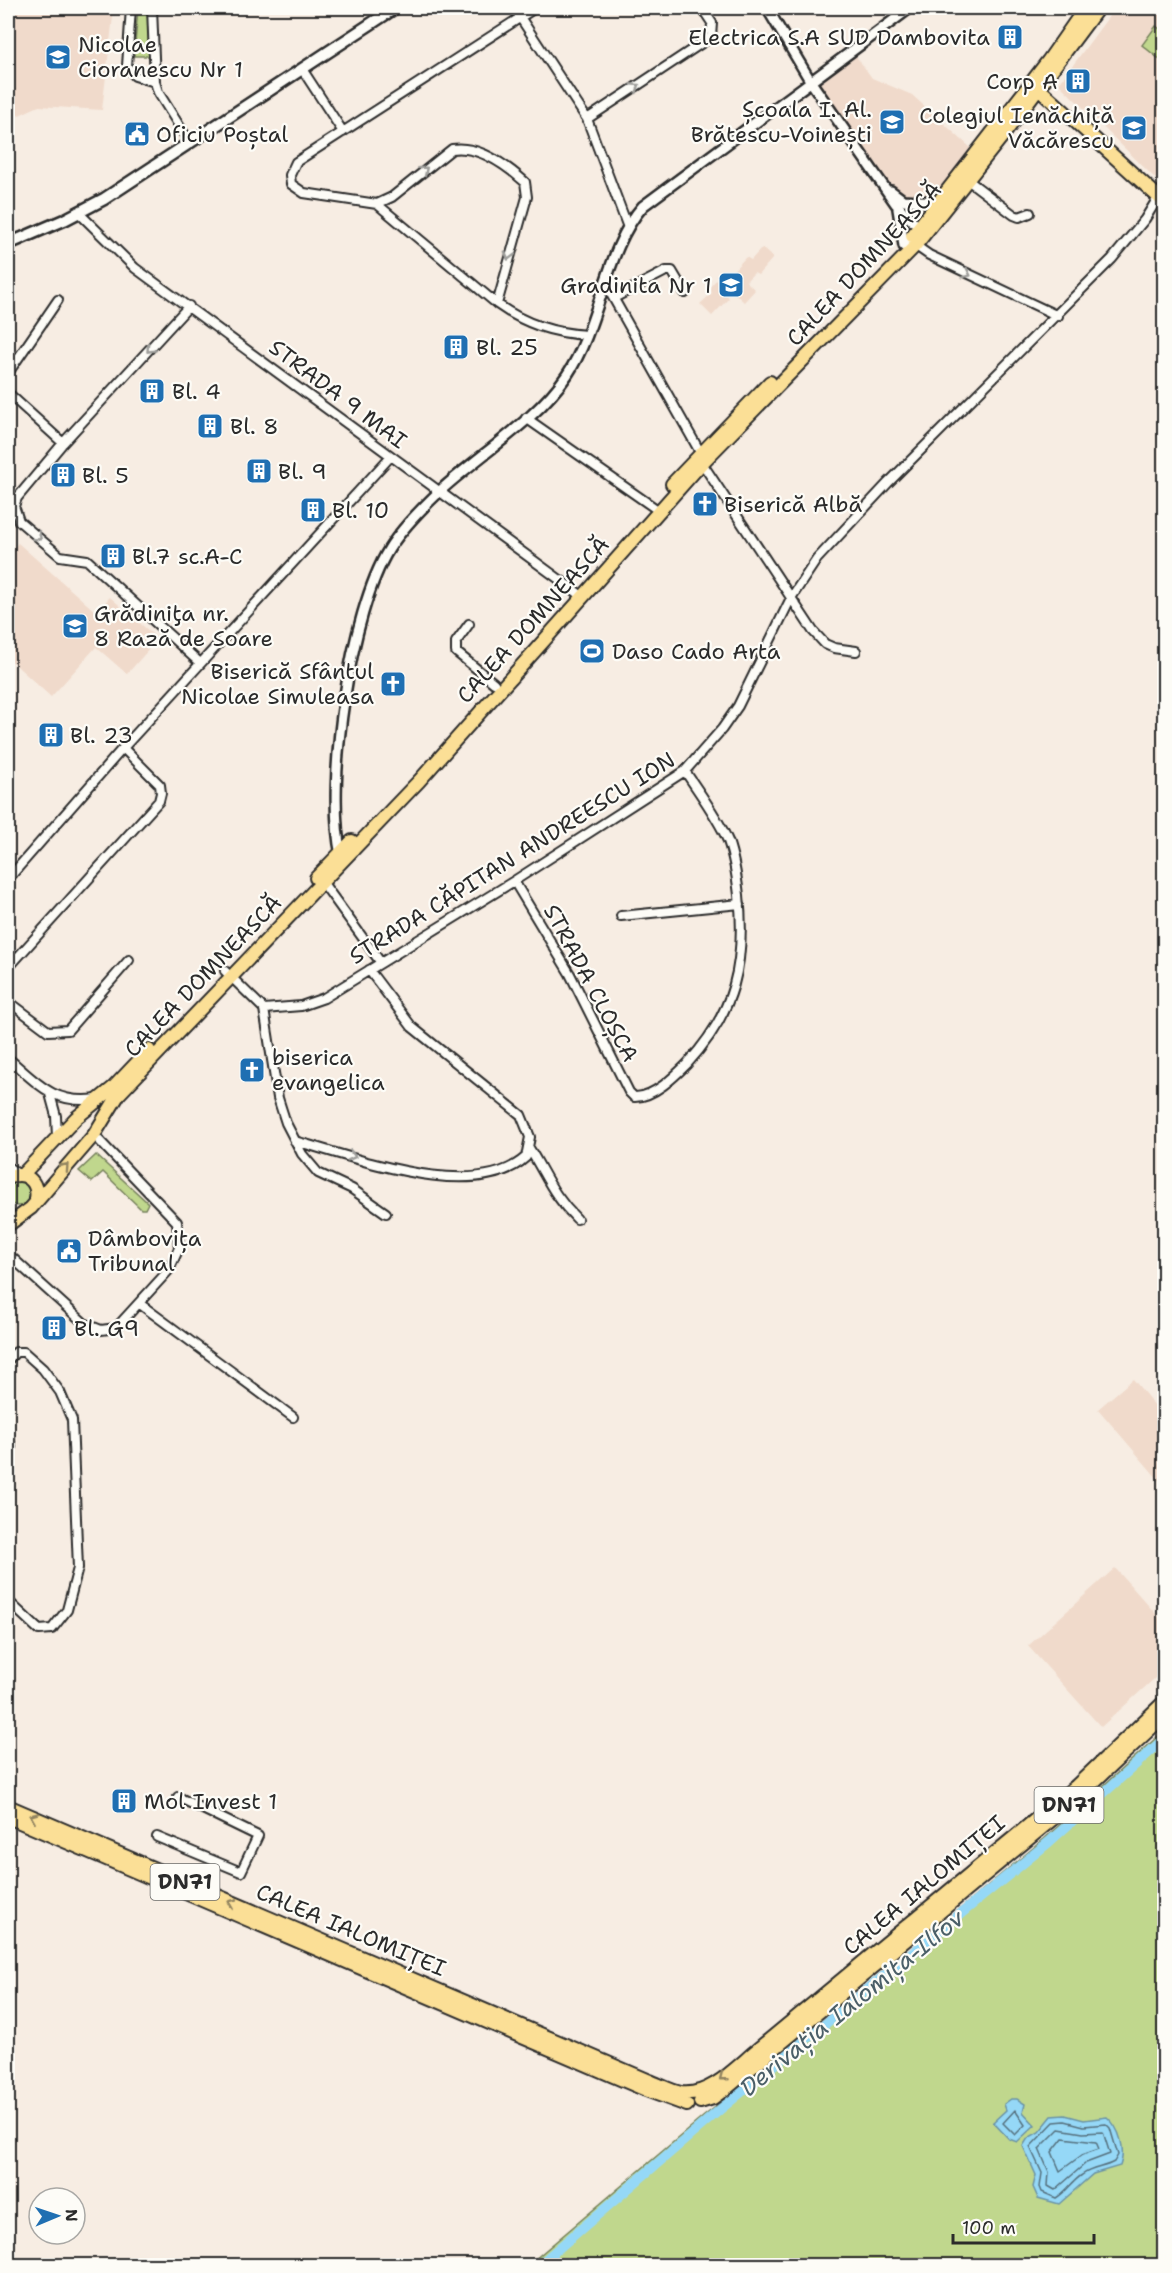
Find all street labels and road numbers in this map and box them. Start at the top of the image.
street label: CALEA DOMNEASCĂ [780,176,948,352]
street label: STRADA 9 MAI [263,333,413,455]
street label: CALEA DOMNEASCĂ [450,531,616,709]
street label: STRADA CĂPITAN ANDREESCU ION [344,745,680,971]
street label: CALEA DOMNEASCĂ [118,889,288,1063]
street label: STRADA CLOȘCA [536,899,645,1067]
road number: DN71 [1034,1787,1104,1823]
street label: CALEA IALOMIȚEI [837,1809,1011,1961]
road number: DN71 [150,1864,219,1900]
street label: CALEA IALOMIȚEI [252,1877,450,1983]

